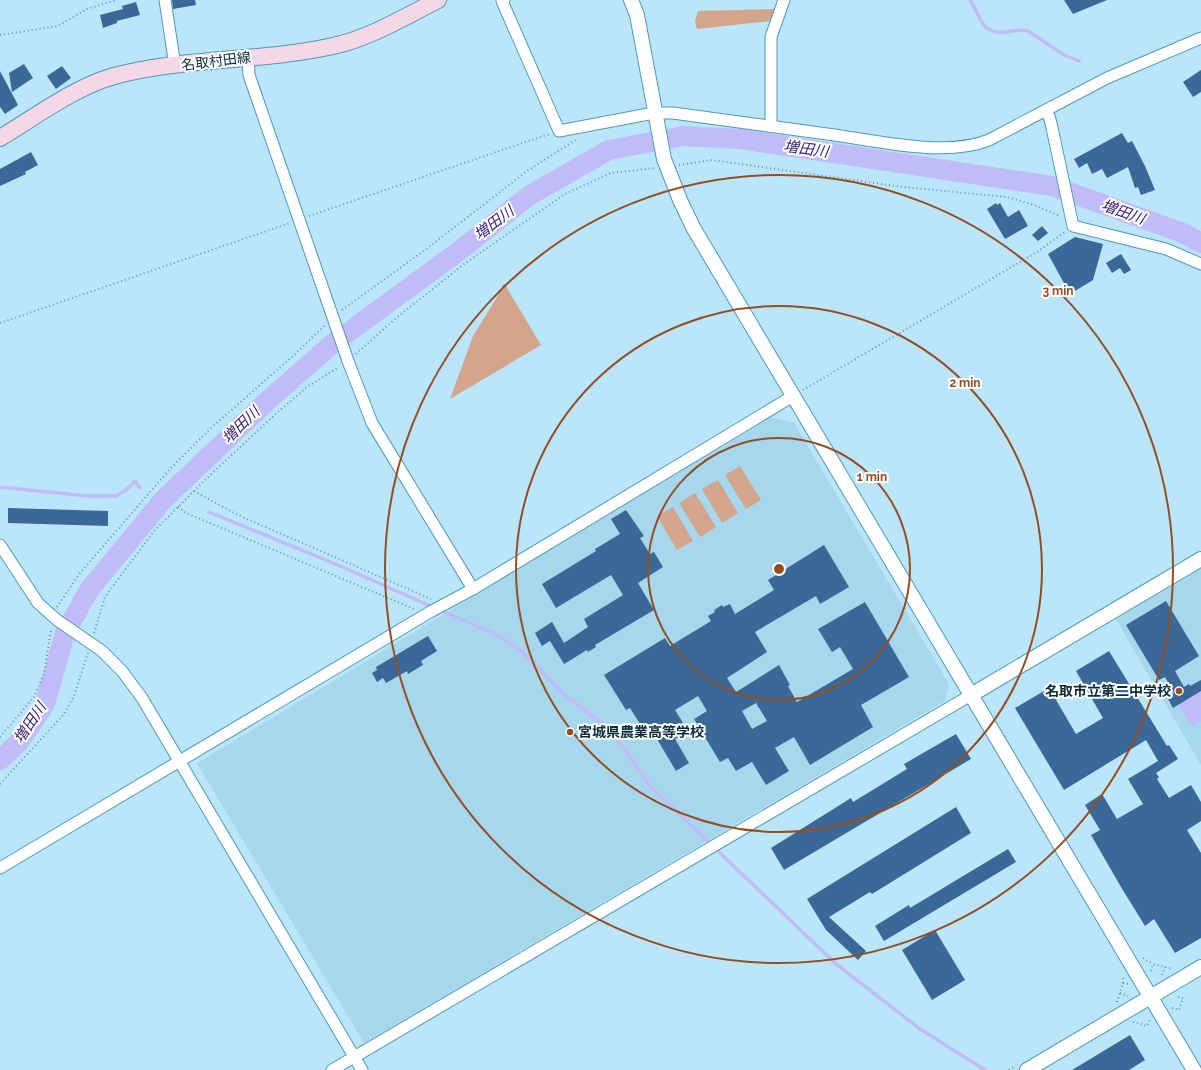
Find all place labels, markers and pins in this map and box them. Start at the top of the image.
centre of rings [772,562,786,576]
place label: 名取市立第二中学校 [1045,683,1171,699]
marker: 名取市立第二中学校 [1174,686,1184,696]
place label: 宮城県農業高等学校 [578,724,704,740]
marker: 宮城県農業高等学校 [565,727,575,737]

